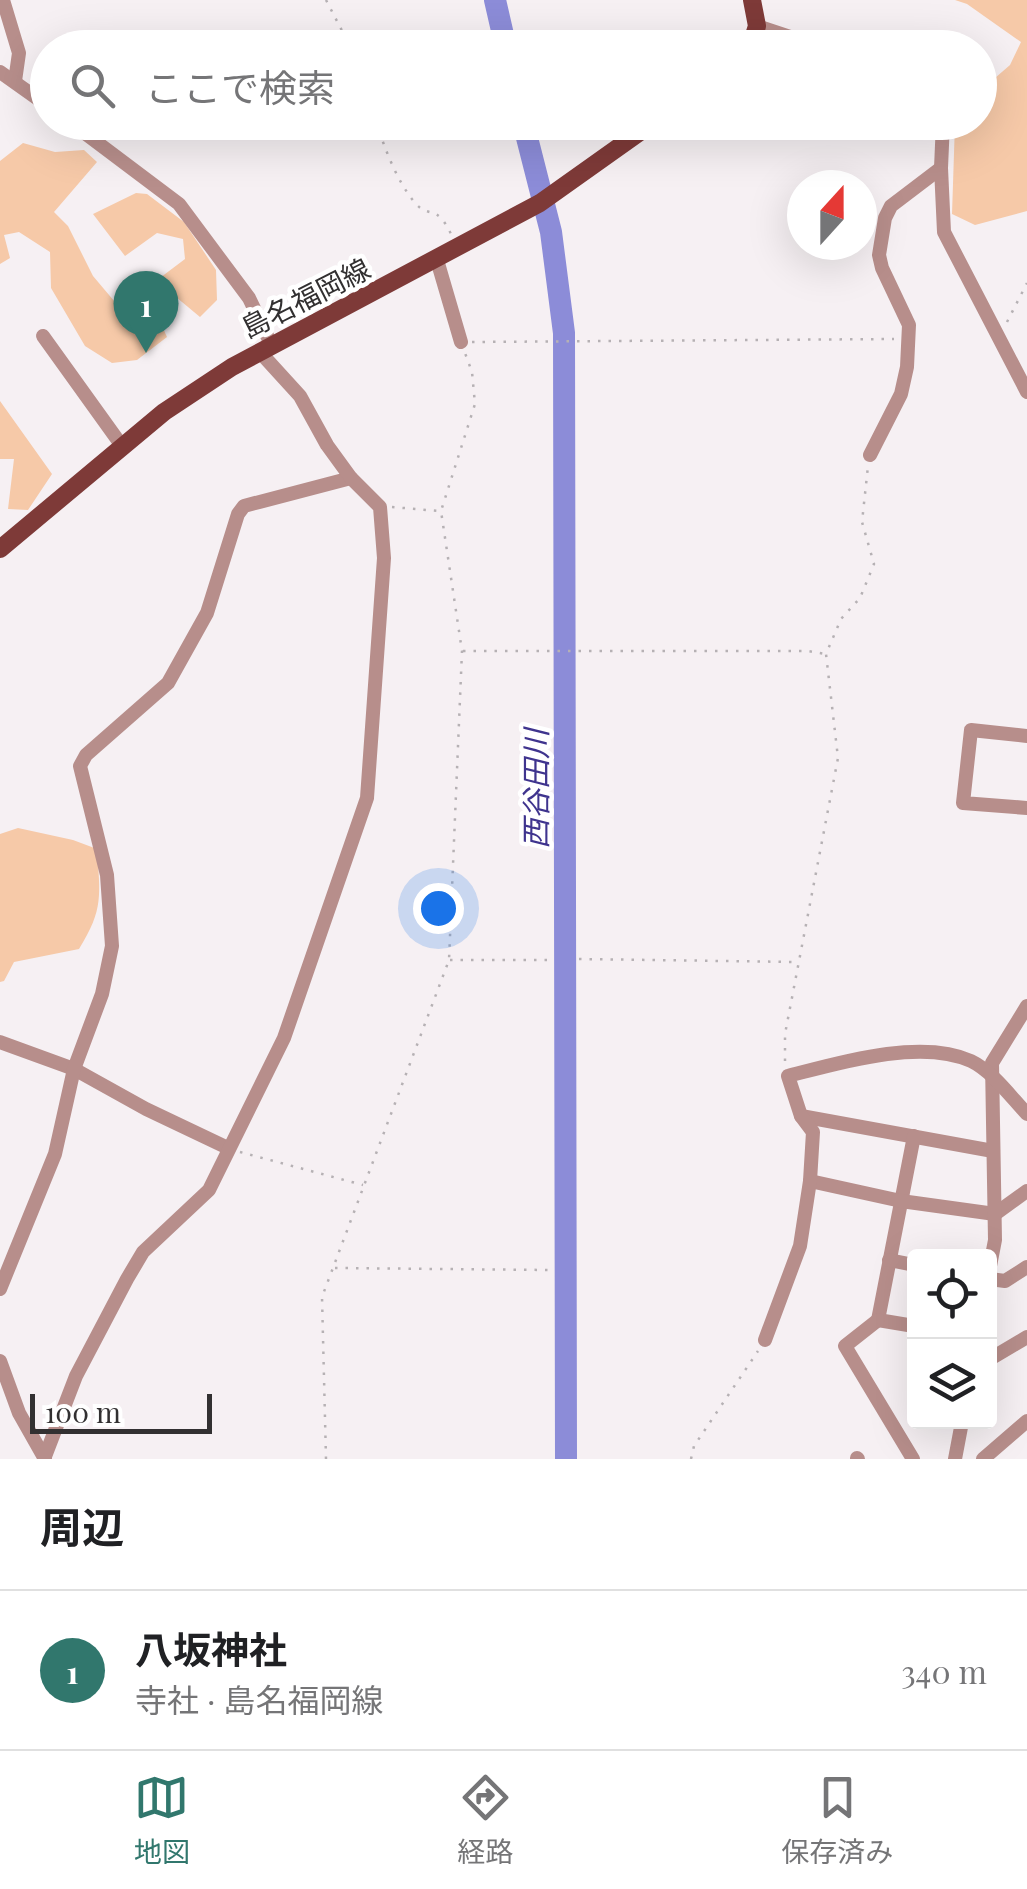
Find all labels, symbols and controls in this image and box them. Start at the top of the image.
search box [30,30,997,140]
icon: search [65,58,120,113]
text: ここで検索 [145,61,335,112]
north arrow [787,170,877,260]
street label: 島名福岡線 [234,249,376,345]
pin: 1 [114,270,178,353]
water label: 西谷田川 [515,726,555,849]
your location [413,883,464,934]
map controls [907,1249,997,1429]
button: locate [907,1249,997,1339]
button: layers [907,1339,997,1429]
scale bar [30,1389,212,1434]
text: 100 m [45,1393,121,1430]
text: 周辺 [40,1498,124,1554]
text: 八坂神社 [135,1623,287,1674]
text: 1 [66,1649,79,1692]
text: 340 m [901,1649,987,1692]
text: 寺社 · 島名福岡線 [135,1677,383,1720]
tab: 地図 [134,1770,190,1870]
tab: 経路 [457,1770,513,1870]
tab: 保存済み [781,1770,893,1870]

